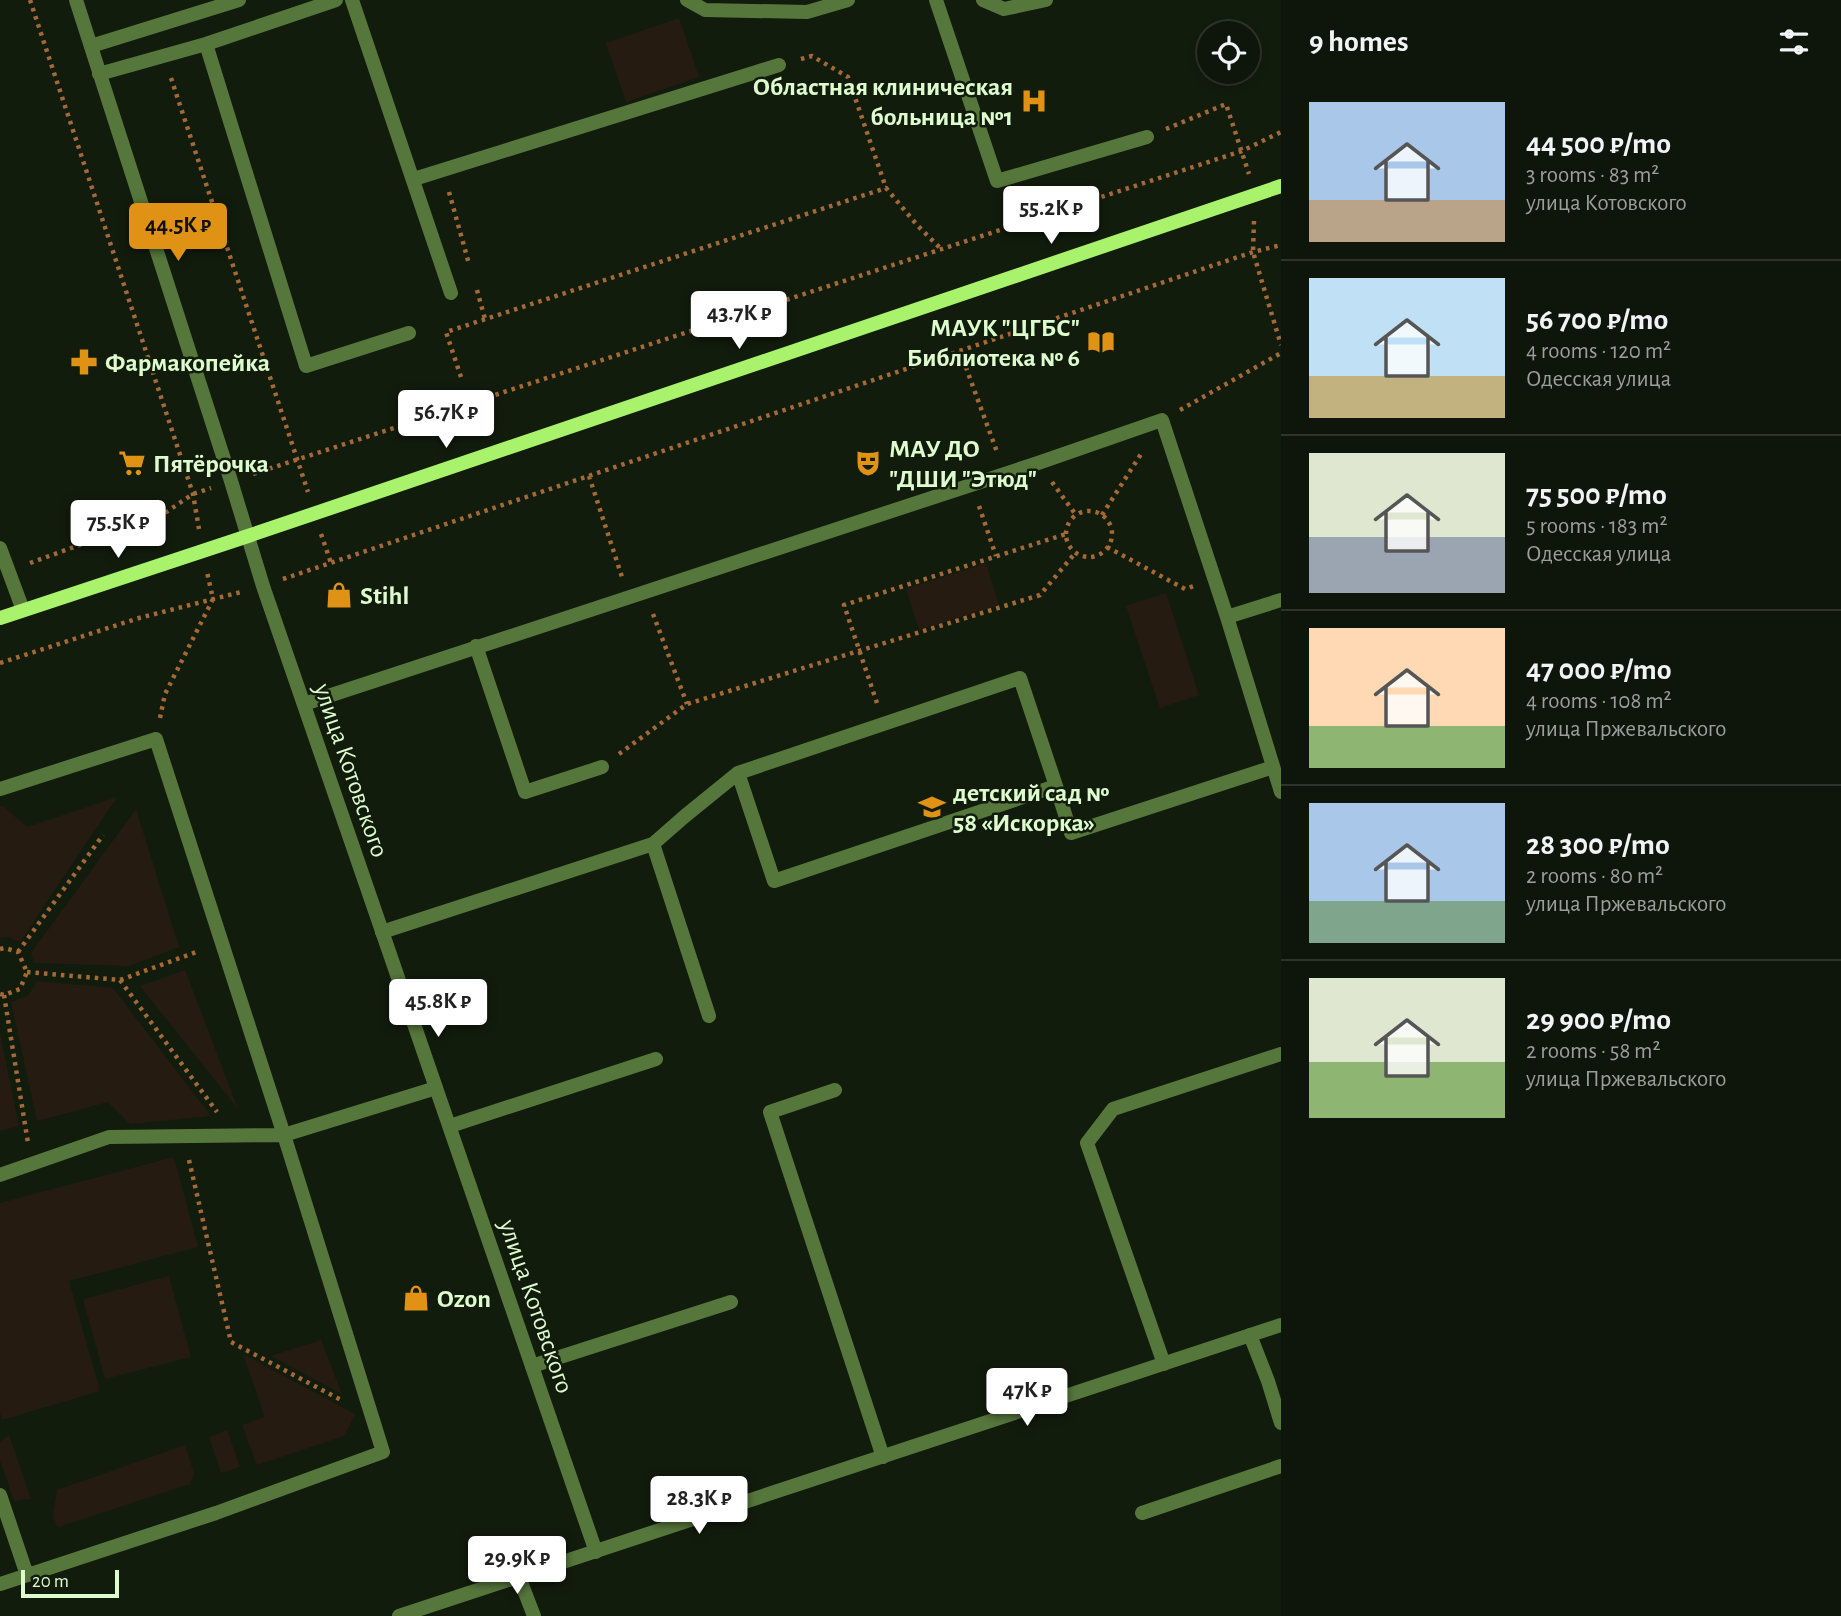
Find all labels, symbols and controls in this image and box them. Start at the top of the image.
map controls [1197,21,1260,84]
button: locate [1197,21,1260,84]
icon: filters [1775,23,1813,61]
text: 9 homes [1309,27,1409,57]
place label: Областная клиническая больница №1 [753,74,1013,130]
hospital icon: Областная клиническая больница №1 [1019,86,1049,116]
text: 44 500 ₽/mo [1526,129,1671,159]
icon: home [1365,130,1449,214]
text: 3 rooms · 83 m² [1526,164,1659,187]
pin: 55.2K ₽ [986,187,1116,246]
text: улица Котовского [1526,192,1687,215]
text: 55.2K ₽ [1019,197,1083,220]
pin: 44.5K ₽ [113,204,243,263]
text: 44.5K ₽ [145,214,211,237]
pin: 43.7K ₽ [674,292,804,351]
text: 43.7K ₽ [707,302,771,325]
text: 56 700 ₽/mo [1526,305,1668,335]
icon: home [1365,306,1449,390]
place label: МАУК "ЦГБС" Библиотека № 6 [907,315,1080,371]
library icon: МАУК "ЦГБС" Библиотека № 6 [1086,327,1116,357]
text: 4 rooms · 120 m² [1526,340,1671,363]
pharmacy icon: Фармакопейка [69,347,99,377]
place label: Фармакопейка [105,350,270,376]
text: Одесская улица [1526,368,1671,391]
pin: 56.7K ₽ [381,391,511,450]
text: 56.7K ₽ [414,401,478,424]
place label: МАУ ДО "ДШИ "Этюд" [889,436,1037,492]
supermarket icon: Пятёрочка [117,448,147,478]
theatre icon: МАУ ДО "ДШИ "Этюд" [853,448,883,478]
place label: Пятёрочка [153,451,269,477]
text: 75 500 ₽/mo [1526,480,1667,510]
icon: home [1365,481,1449,565]
pin: 75.5K ₽ [53,500,183,560]
text: 75.5K ₽ [87,511,149,534]
text: 5 rooms · 183 m² [1526,515,1667,538]
text: Одесская улица [1526,543,1671,566]
shop icon: Stihl [324,580,354,610]
place label: Stihl [360,583,409,609]
text: 47 000 ₽/mo [1526,655,1672,685]
icon: home [1365,656,1449,740]
street label: улица Котовского [309,679,393,860]
text: 4 rooms · 108 m² [1526,690,1672,713]
text: улица Пржевальского [1526,718,1726,741]
place label: детский сад № 58 «Искорка» [953,780,1110,836]
school or university icon: детский сад № 58 «Искорка» [917,792,947,822]
text: 28 300 ₽/mo [1526,830,1670,860]
icon: home [1365,831,1449,915]
text: 2 rooms · 80 m² [1526,865,1663,888]
text: улица Пржевальского [1526,893,1726,916]
pin: 45.8K ₽ [373,979,503,1039]
text: 45.8K ₽ [405,990,471,1013]
text: 29 900 ₽/mo [1526,1005,1671,1035]
icon: home [1365,1006,1449,1090]
text: 2 rooms · 58 m² [1526,1040,1661,1063]
text: улица Пржевальского [1526,1068,1726,1091]
street label: улица Котовского [494,1215,578,1396]
shop icon: Ozon [401,1283,431,1313]
place label: Ozon [437,1286,491,1312]
pin: 47K ₽ [978,1368,1076,1428]
text: 47K ₽ [1002,1379,1052,1402]
pin: 28.3K ₽ [634,1476,764,1536]
text: 28.3K ₽ [666,1487,732,1510]
pin: 29.9K ₽ [452,1536,582,1596]
text: 29.9K ₽ [484,1547,550,1570]
scale bar [21,1567,119,1599]
text: 20 m [32,1572,69,1591]

